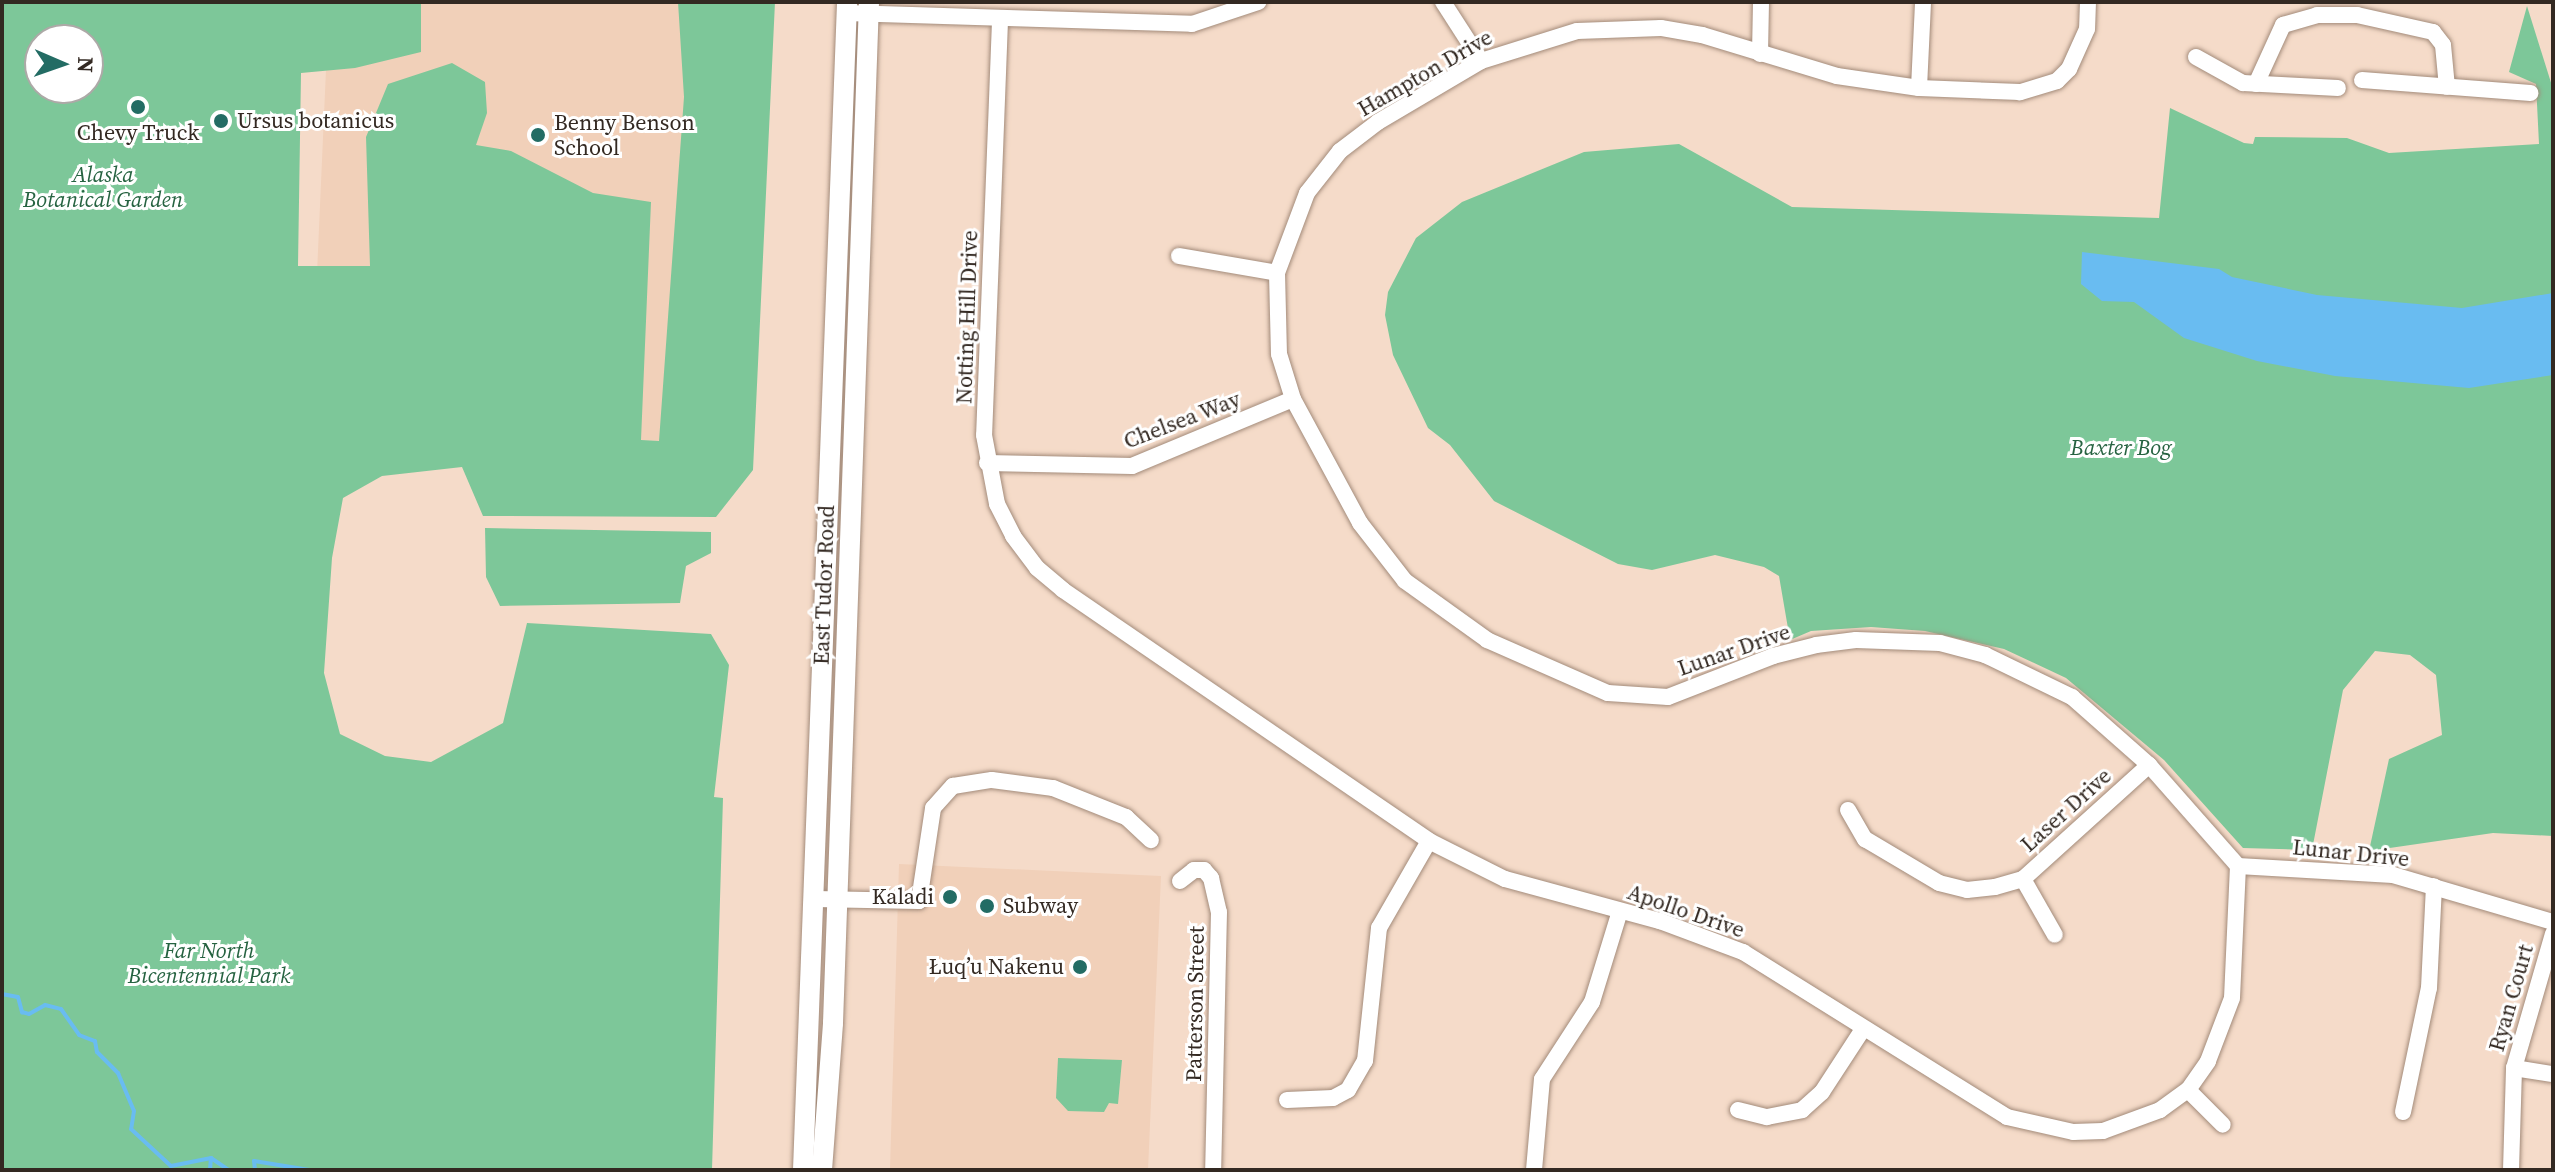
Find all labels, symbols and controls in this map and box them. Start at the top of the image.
north arrow [24,24,104,104]
street label: Hampton Drive [1353,24,1497,122]
text: N [71,56,101,73]
marker: Chevy Truck [129,98,147,116]
place label: Ursus botanicus [237,108,394,134]
place label: Benny Benson School [554,109,695,160]
marker: Ursus botanicus [212,112,230,130]
place label: Chevy Truck [77,120,199,146]
marker: Benny Benson School [529,126,547,144]
park label: Alaska Botanical Garden [23,161,183,212]
street label: Notting Hill Drive [951,230,983,404]
street label: Chelsea Way [1120,386,1244,454]
park label: Baxter Bog [2070,435,2172,461]
street label: East Tudor Road [808,504,840,666]
street label: Lunar Drive [1674,618,1794,682]
street label: Laser Drive [2015,763,2117,857]
street label: Lunar Drive [2291,834,2411,872]
street label: Apollo Drive [1624,879,1748,943]
place label: Kaladi [872,884,934,910]
marker: Kaladi [941,888,959,906]
place label: Subway [1003,893,1078,919]
marker: Subway [978,897,996,915]
street label: Patterson Street [1180,926,1210,1082]
park label: Far North Bicentennial Park [128,937,290,988]
street label: Ryan Court [2483,942,2539,1054]
place label: Łuq’u Nakenu [929,954,1064,980]
marker: Łuq’u Nakenu [1071,958,1089,976]

